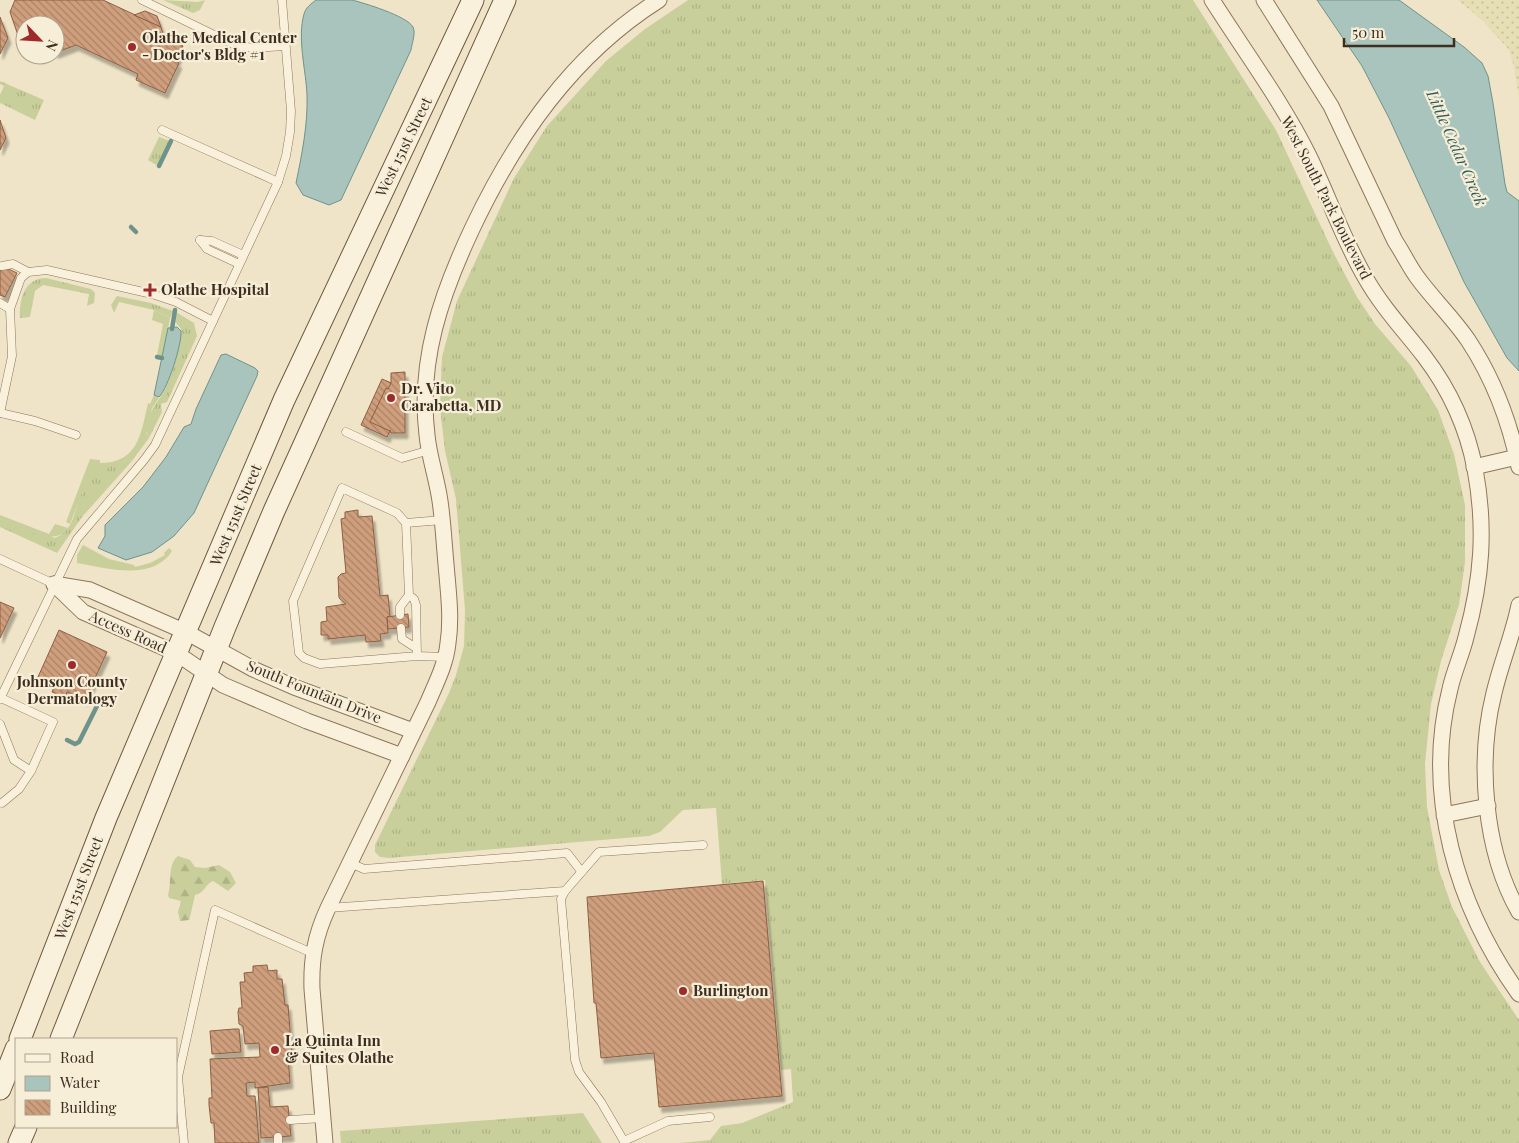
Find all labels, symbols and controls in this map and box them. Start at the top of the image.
north arrow [15,15,65,65]
scale bar [1344,15,1454,47]
text: 50 m [1352,22,1385,42]
place label: Olathe Medical Center - Doctor's Bldg #1 [142,27,297,64]
text: N [41,37,63,54]
marker: Olathe Medical Center - Doctor's Bldg #1 [126,41,138,53]
water label: Little Cedar Creek [1422,86,1492,209]
street label: West 151st Street [370,93,436,201]
street label: West South Park Boulevard [1277,112,1377,283]
place label: Olathe Hospital [161,279,270,299]
marker: Olathe Hospital [143,283,157,297]
place label: Dr. Vito Carabetta, MD [401,378,502,415]
marker: Dr. Vito Carabetta, MD [385,392,397,404]
street label: West 151st Street [204,460,266,569]
street label: Access Road [86,605,171,657]
street label: South Fountain Drive [244,655,385,727]
marker: Johnson County Dermatology [66,659,78,671]
place label: Johnson County Dermatology [16,671,127,708]
street label: West 151st Street [49,833,107,943]
place label: Burlington [693,980,769,1000]
marker: Burlington [677,985,689,997]
place label: La Quinta Inn & Suites Olathe [285,1030,394,1067]
legend [15,1038,178,1128]
marker: La Quinta Inn & Suites Olathe [269,1044,281,1056]
text: Road [60,1047,94,1067]
text: Water [59,1072,100,1092]
text: Building [60,1097,117,1117]

